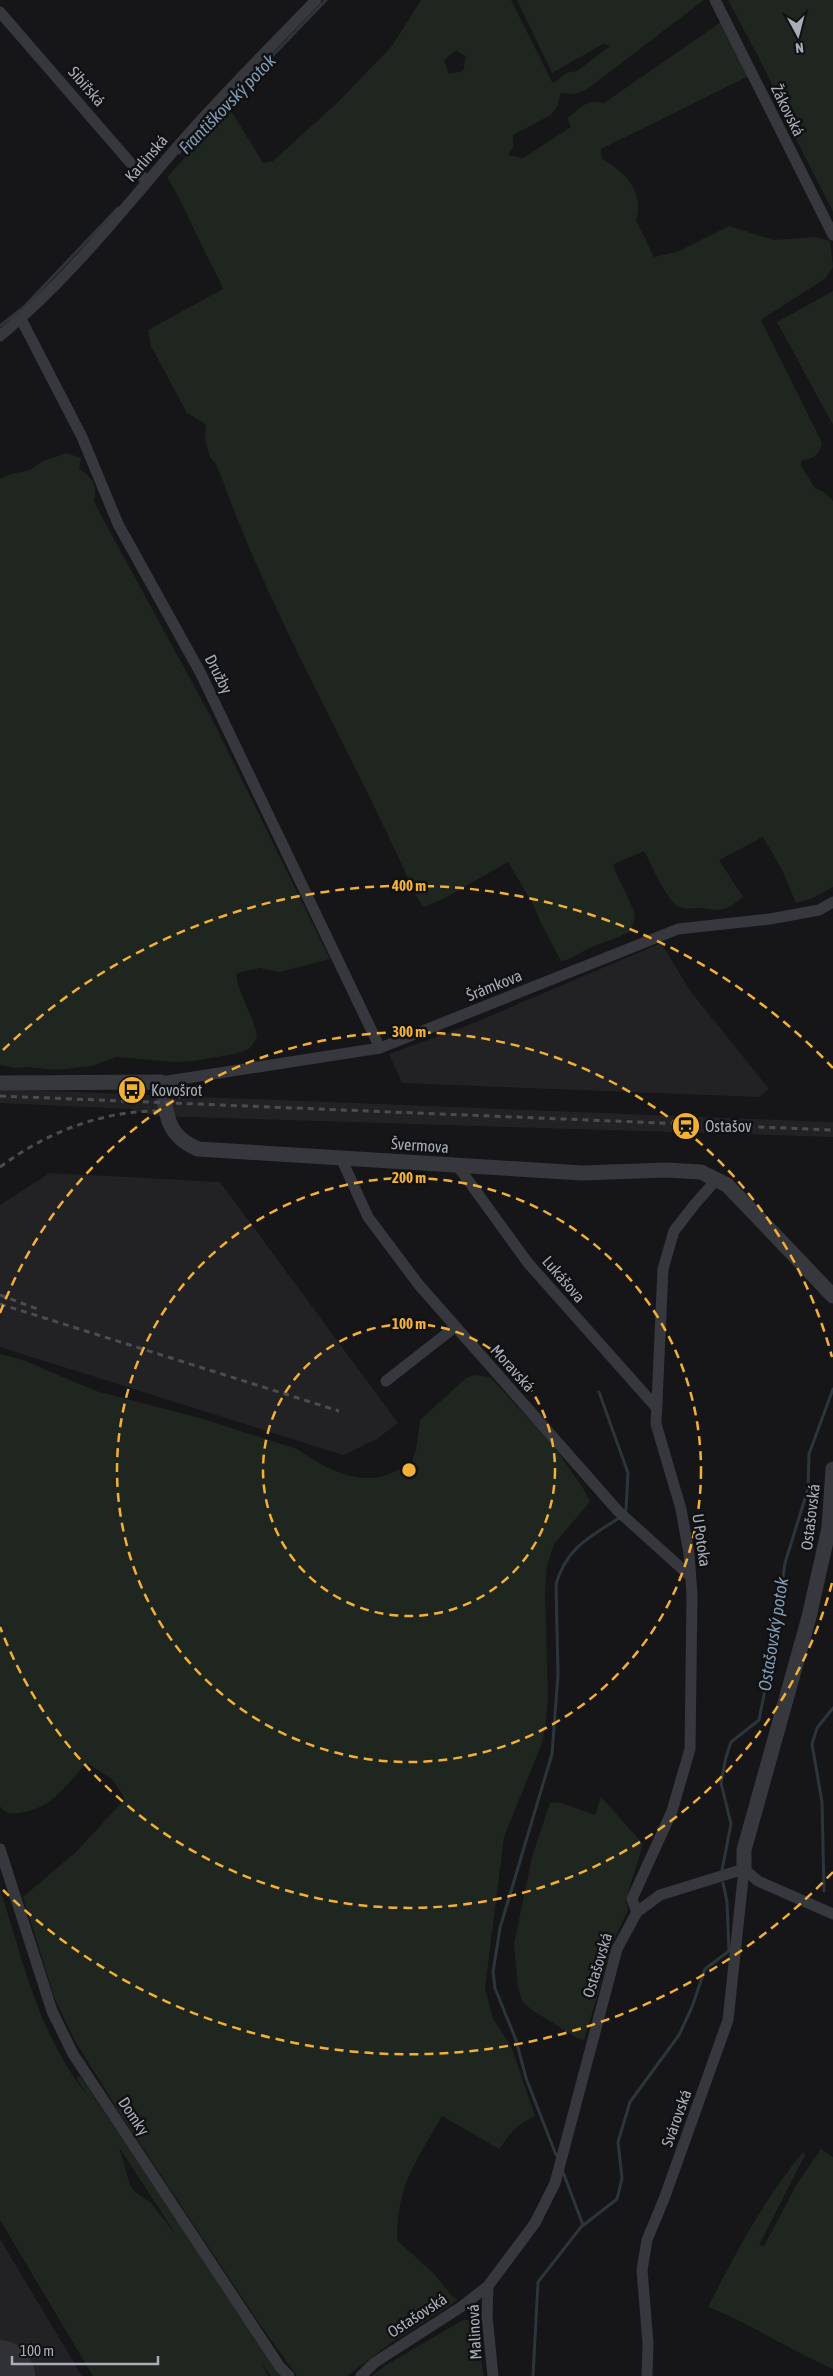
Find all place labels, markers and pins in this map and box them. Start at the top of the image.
bus stop icon: Kovošrot [117,1075,147,1105]
place label: Kovošrot [151,1081,203,1099]
station icon: Ostašov [671,1111,701,1141]
place label: Ostašov [705,1117,752,1135]
centre of rings [400,1461,418,1479]

